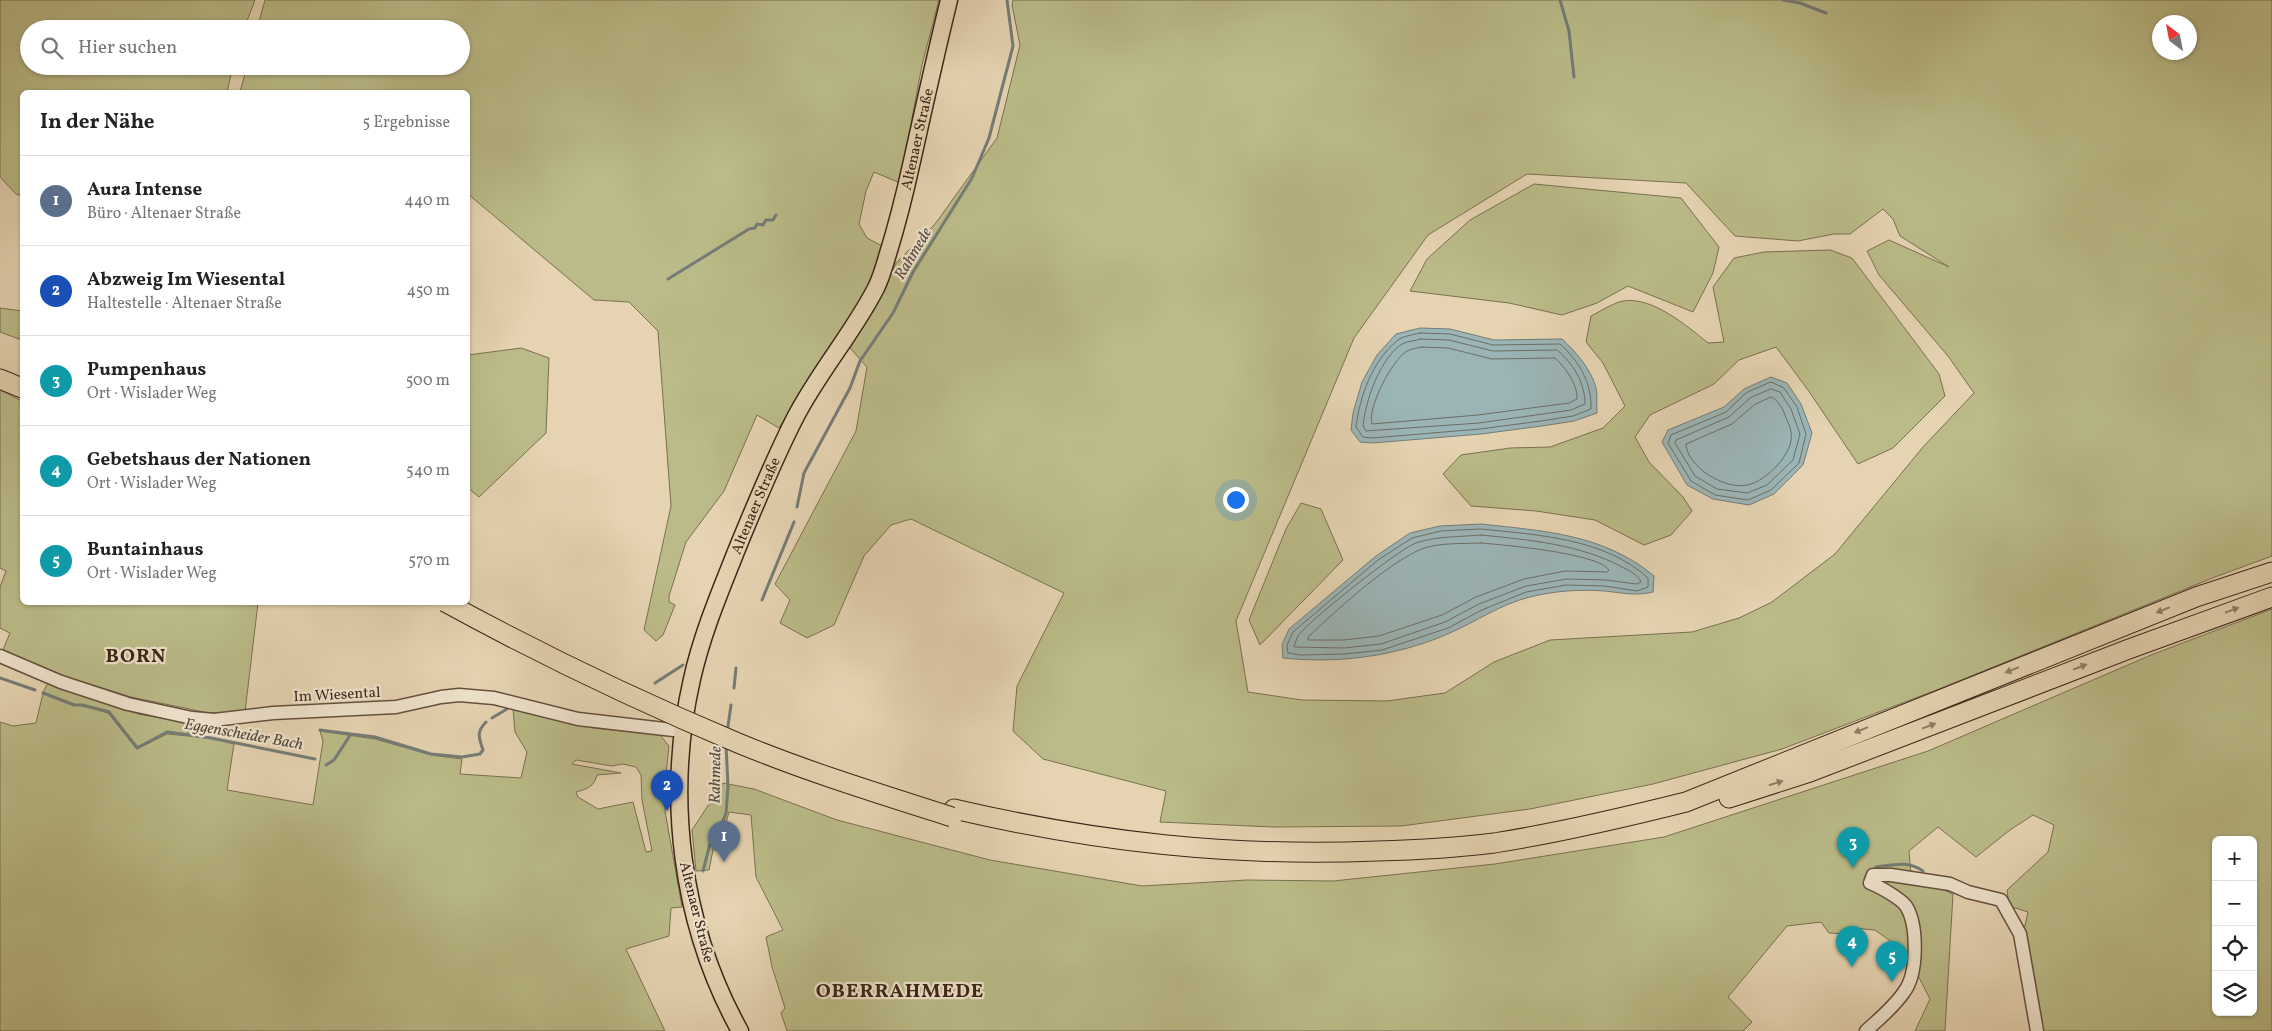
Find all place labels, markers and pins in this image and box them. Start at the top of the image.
pin: 2 [651,770,683,811]
pin: 1 [708,821,740,862]
pin: 3 [1837,827,1869,868]
pin: 4 [1836,926,1868,967]
pin: 5 [1876,941,1908,982]

